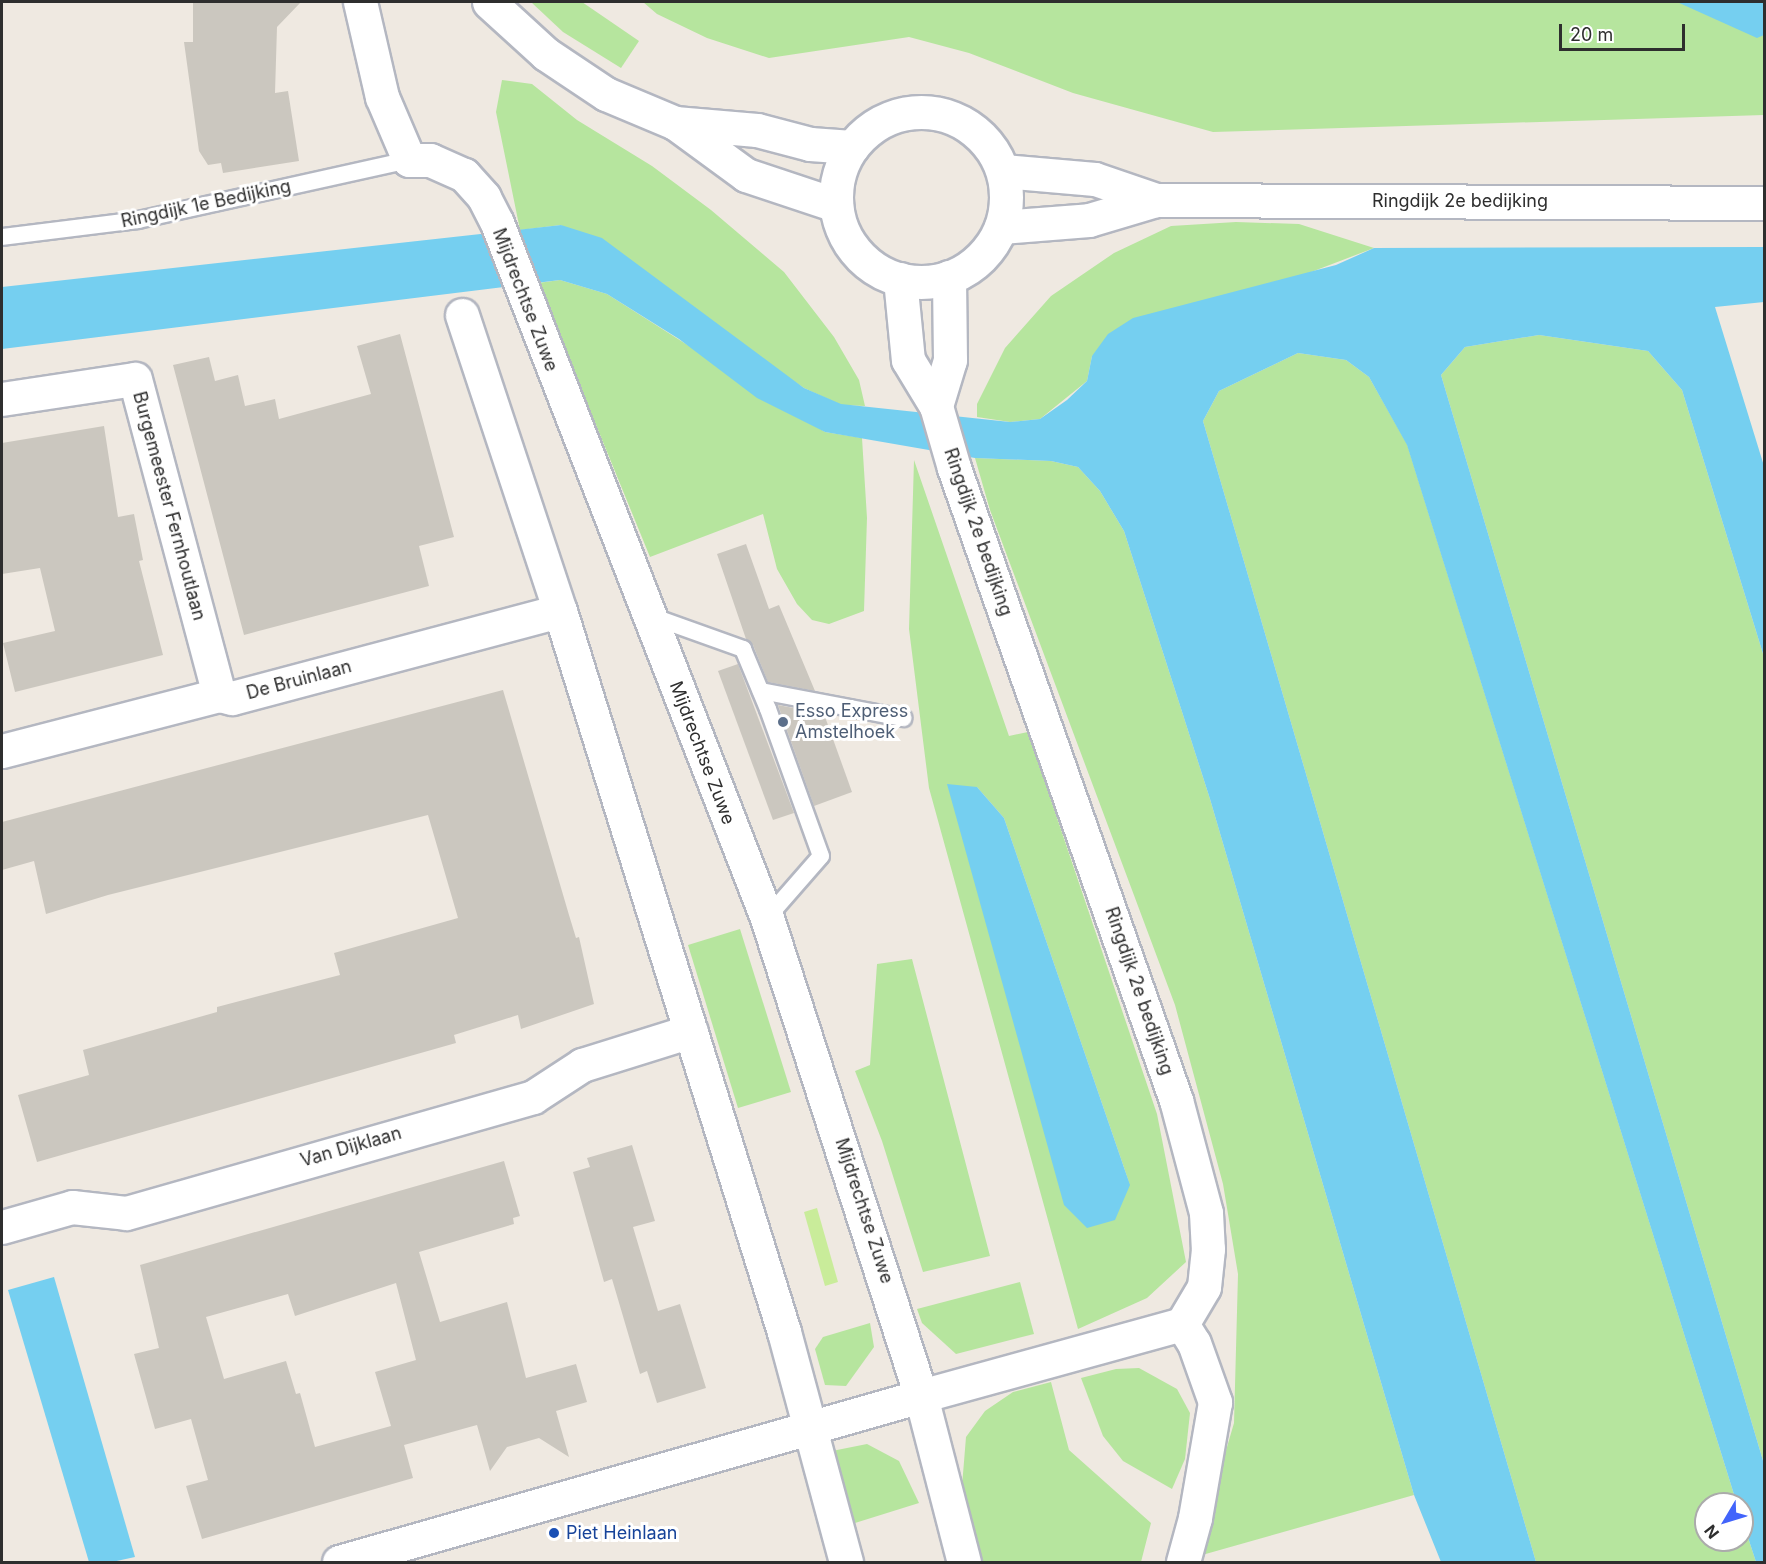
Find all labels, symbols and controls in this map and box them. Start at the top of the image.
scale bar [1562,12,1688,50]
text: 20 m [1570,24,1613,45]
street label: Ringdijk 1e Bedijking [119,175,293,233]
street label: Ringdijk 2e bedijking [1372,190,1548,212]
street label: Mijdrechtse Zuwe [488,225,562,375]
street label: Burgemeester Fernhoutlaan [128,389,210,623]
street label: Ringdijk 2e bedijking [939,445,1017,619]
street label: De Bruinlaan [244,656,354,704]
street label: Mijdrechtse Zuwe [665,678,739,828]
place label: Esso Express Amstelhoek [795,701,908,744]
marker: Esso Express Amstelhoek [776,715,790,729]
street label: Ringdijk 2e bedijking [1100,904,1178,1078]
street label: Van Dijklaan [298,1122,404,1172]
street label: Mijdrechtse Zuwe [830,1136,898,1286]
north arrow [1694,1492,1754,1552]
text: N [1700,1521,1723,1543]
place label: Piet Heinlaan [566,1522,677,1544]
marker: Piet Heinlaan [547,1526,561,1540]

